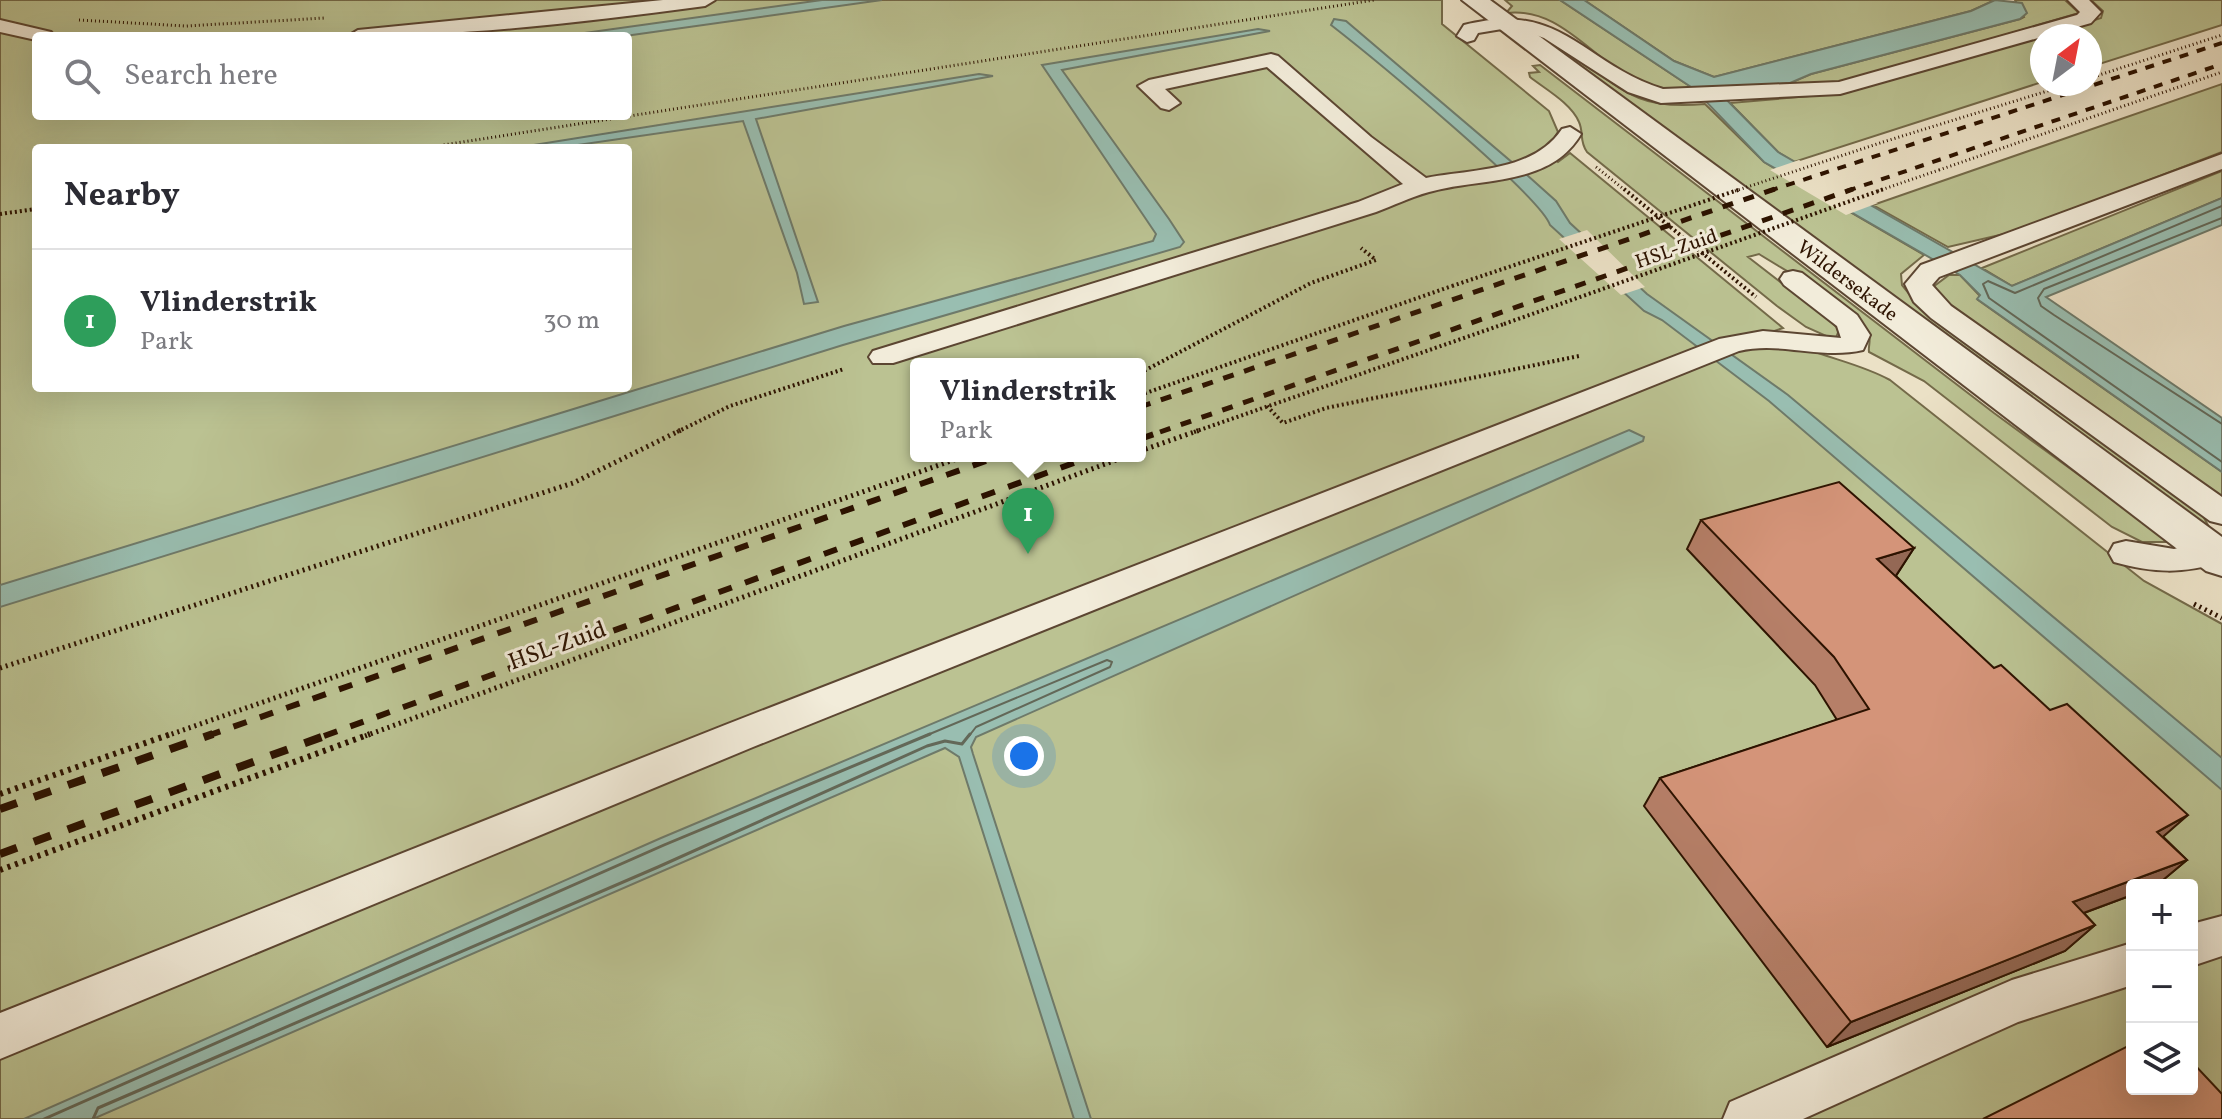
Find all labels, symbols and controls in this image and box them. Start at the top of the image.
north arrow [2030,24,2102,96]
search box [32,32,632,120]
icon: search [60,54,104,98]
text: Search here [124,55,278,97]
text: Nearby [64,173,180,220]
street label: HSL-Zuid [1632,223,1722,277]
street label: Wildersekade [1790,234,1903,329]
text: Vlinderstrik [140,282,317,324]
text: 1 [85,303,95,339]
text: 30 m [543,303,600,339]
text: Park [140,324,193,360]
popup [910,358,1146,462]
text: Vlinderstrik [940,371,1116,413]
text: Park [940,413,993,449]
pin: 1 [1002,488,1054,554]
street label: HSL-Zuid [504,613,612,680]
your location [1004,736,1044,776]
map controls [2126,879,2198,1095]
button: + [2126,879,2198,951]
button: − [2126,951,2198,1023]
button: layers [2126,1023,2198,1095]

